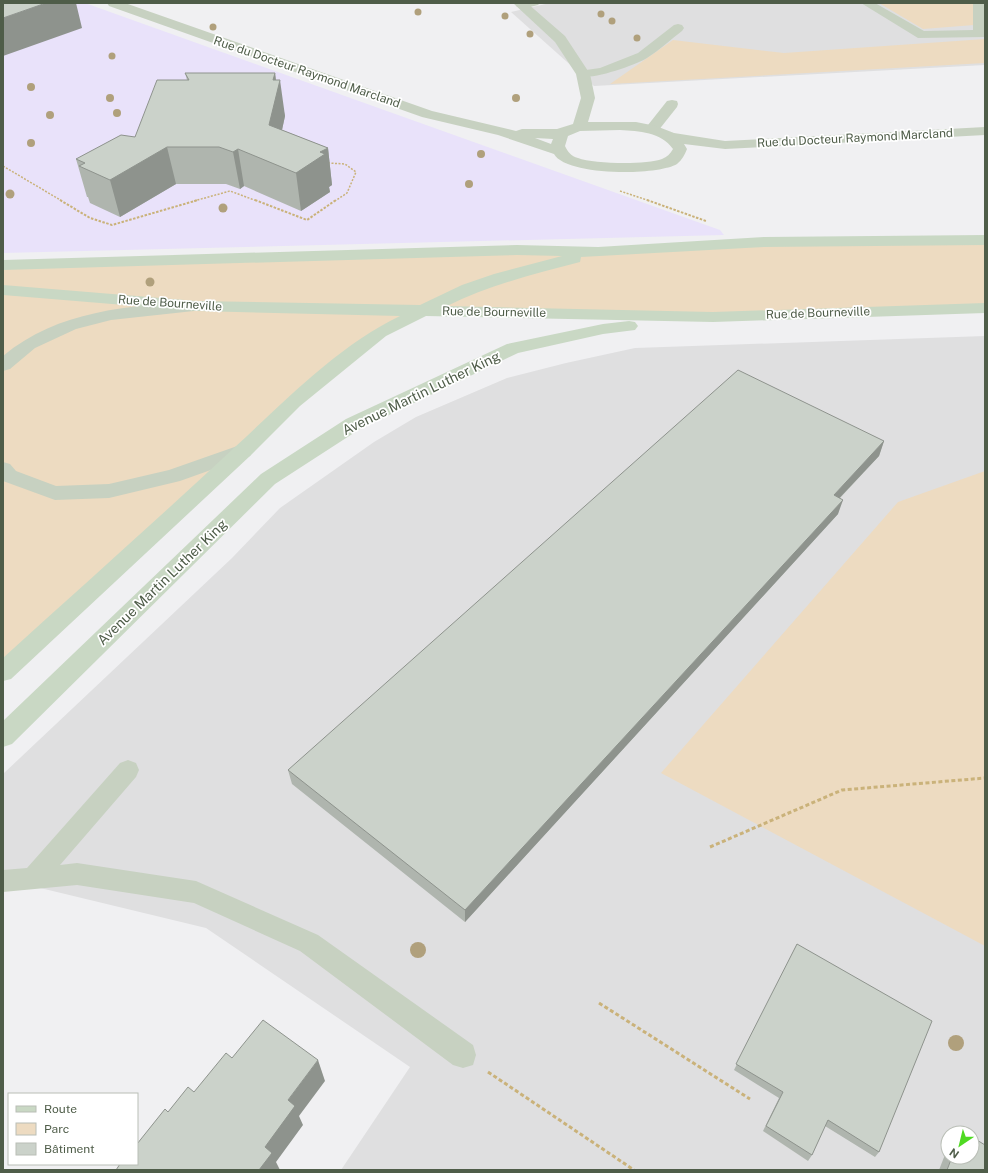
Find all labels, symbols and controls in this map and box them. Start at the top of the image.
street label: Rue du Docteur Raymond Marcland [212,33,402,111]
street label: Rue du Docteur Raymond Marcland [757,126,953,150]
street label: Rue de Bourneville [118,292,223,314]
street label: Rue de Bourneville [442,304,546,320]
street label: Rue de Bourneville [766,304,870,322]
street label: Avenue Martin Luther King [339,348,503,438]
street label: Avenue Martin Luther King [94,516,230,648]
legend [8,1093,138,1165]
text: Route [44,1102,77,1116]
text: Parc [44,1122,69,1136]
north arrow [940,1125,980,1165]
text: Bâtiment [44,1142,95,1156]
text: N [947,1146,961,1161]

